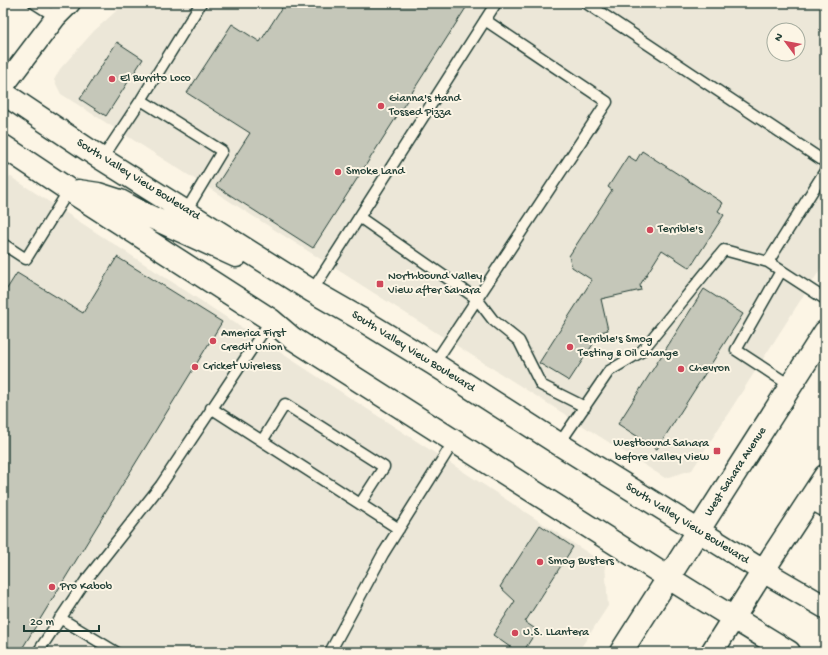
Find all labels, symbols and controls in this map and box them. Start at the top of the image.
north arrow [766,22,806,62]
text: N [772,32,786,44]
place label: El Burrito Loco [120,72,191,86]
marker: El Burrito Loco [107,74,117,84]
place label: Gianna's Hand Tossed Pizza [388,92,461,120]
marker: Gianna's Hand Tossed Pizza [376,101,386,111]
street label: South Valley View Boulevard [74,136,203,224]
place label: Smoke Land [346,165,405,179]
marker: Smoke Land [333,167,343,177]
place label: Terrible's [657,223,703,237]
marker: Terrible's [645,225,655,235]
place label: Northbound Valley View after Sahara [387,270,482,298]
marker: Northbound Valley View after Sahara [375,279,385,289]
street label: South Valley View Boulevard [349,308,478,396]
place label: America First Credit Union [221,327,287,355]
place label: Terrible's Smog Testing & Oil Change [577,333,679,361]
marker: America First Credit Union [208,336,218,346]
marker: Terrible's Smog Testing & Oil Change [565,342,575,352]
place label: Cricket Wireless [203,360,281,374]
marker: Cricket Wireless [190,362,200,372]
place label: Chevron [689,362,730,376]
marker: Chevron [676,364,686,374]
street label: West Sahara Avenue [702,424,771,519]
place label: Westbound Sahara before Valley View [613,437,710,465]
marker: Westbound Sahara before Valley View [712,446,722,456]
street label: South Valley View Boulevard [623,480,752,568]
place label: Smog Busters [548,555,615,569]
marker: Smog Busters [535,557,545,567]
place label: Pro Kabob [59,580,113,594]
marker: Pro Kabob [47,582,57,592]
scale bar [24,607,99,633]
text: 20 m [30,616,55,630]
place label: U.S. LLantera [523,626,589,640]
marker: U.S. LLantera [510,628,520,638]

